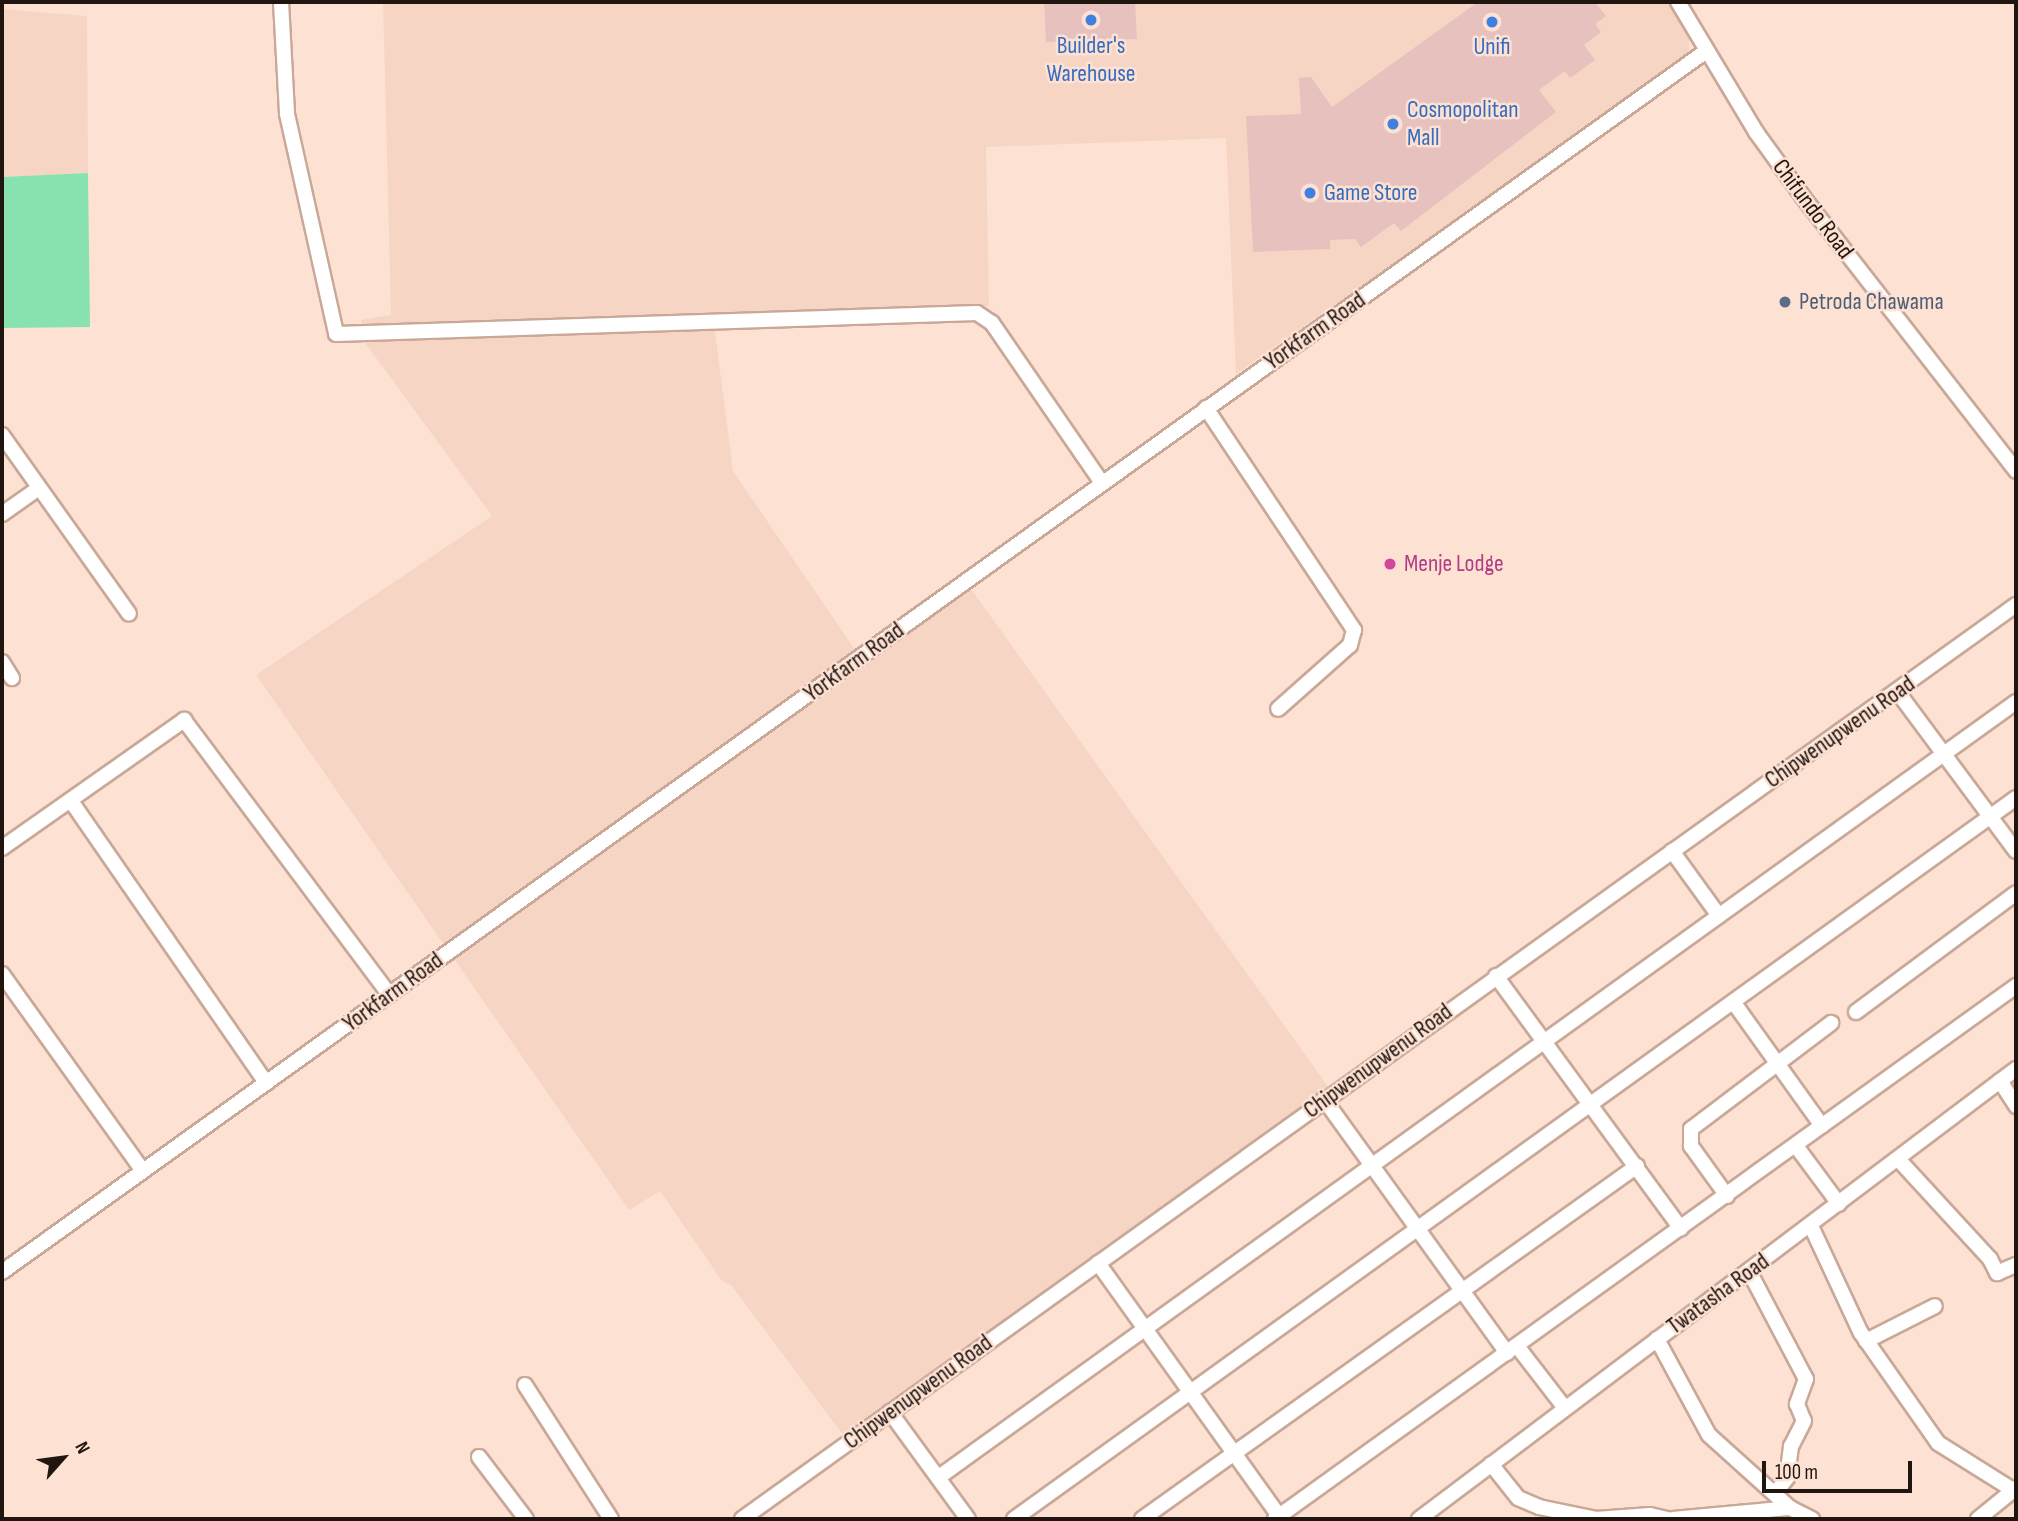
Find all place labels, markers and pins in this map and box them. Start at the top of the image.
marker: Builder's Warehouse [1083,12,1099,28]
marker: Unifi [1484,14,1500,30]
place label: Builder's Warehouse [1047,32,1135,88]
place label: Unifi [1473,33,1511,61]
place label: Cosmopolitan Mall [1407,96,1518,152]
marker: Cosmopolitan Mall [1385,116,1401,132]
place label: Game Store [1324,179,1417,207]
marker: Game Store [1302,185,1318,201]
place label: Petroda Chawama [1799,288,1944,316]
marker: Petroda Chawama [1777,294,1793,310]
place label: Menje Lodge [1404,550,1504,578]
marker: Menje Lodge [1382,556,1398,572]

